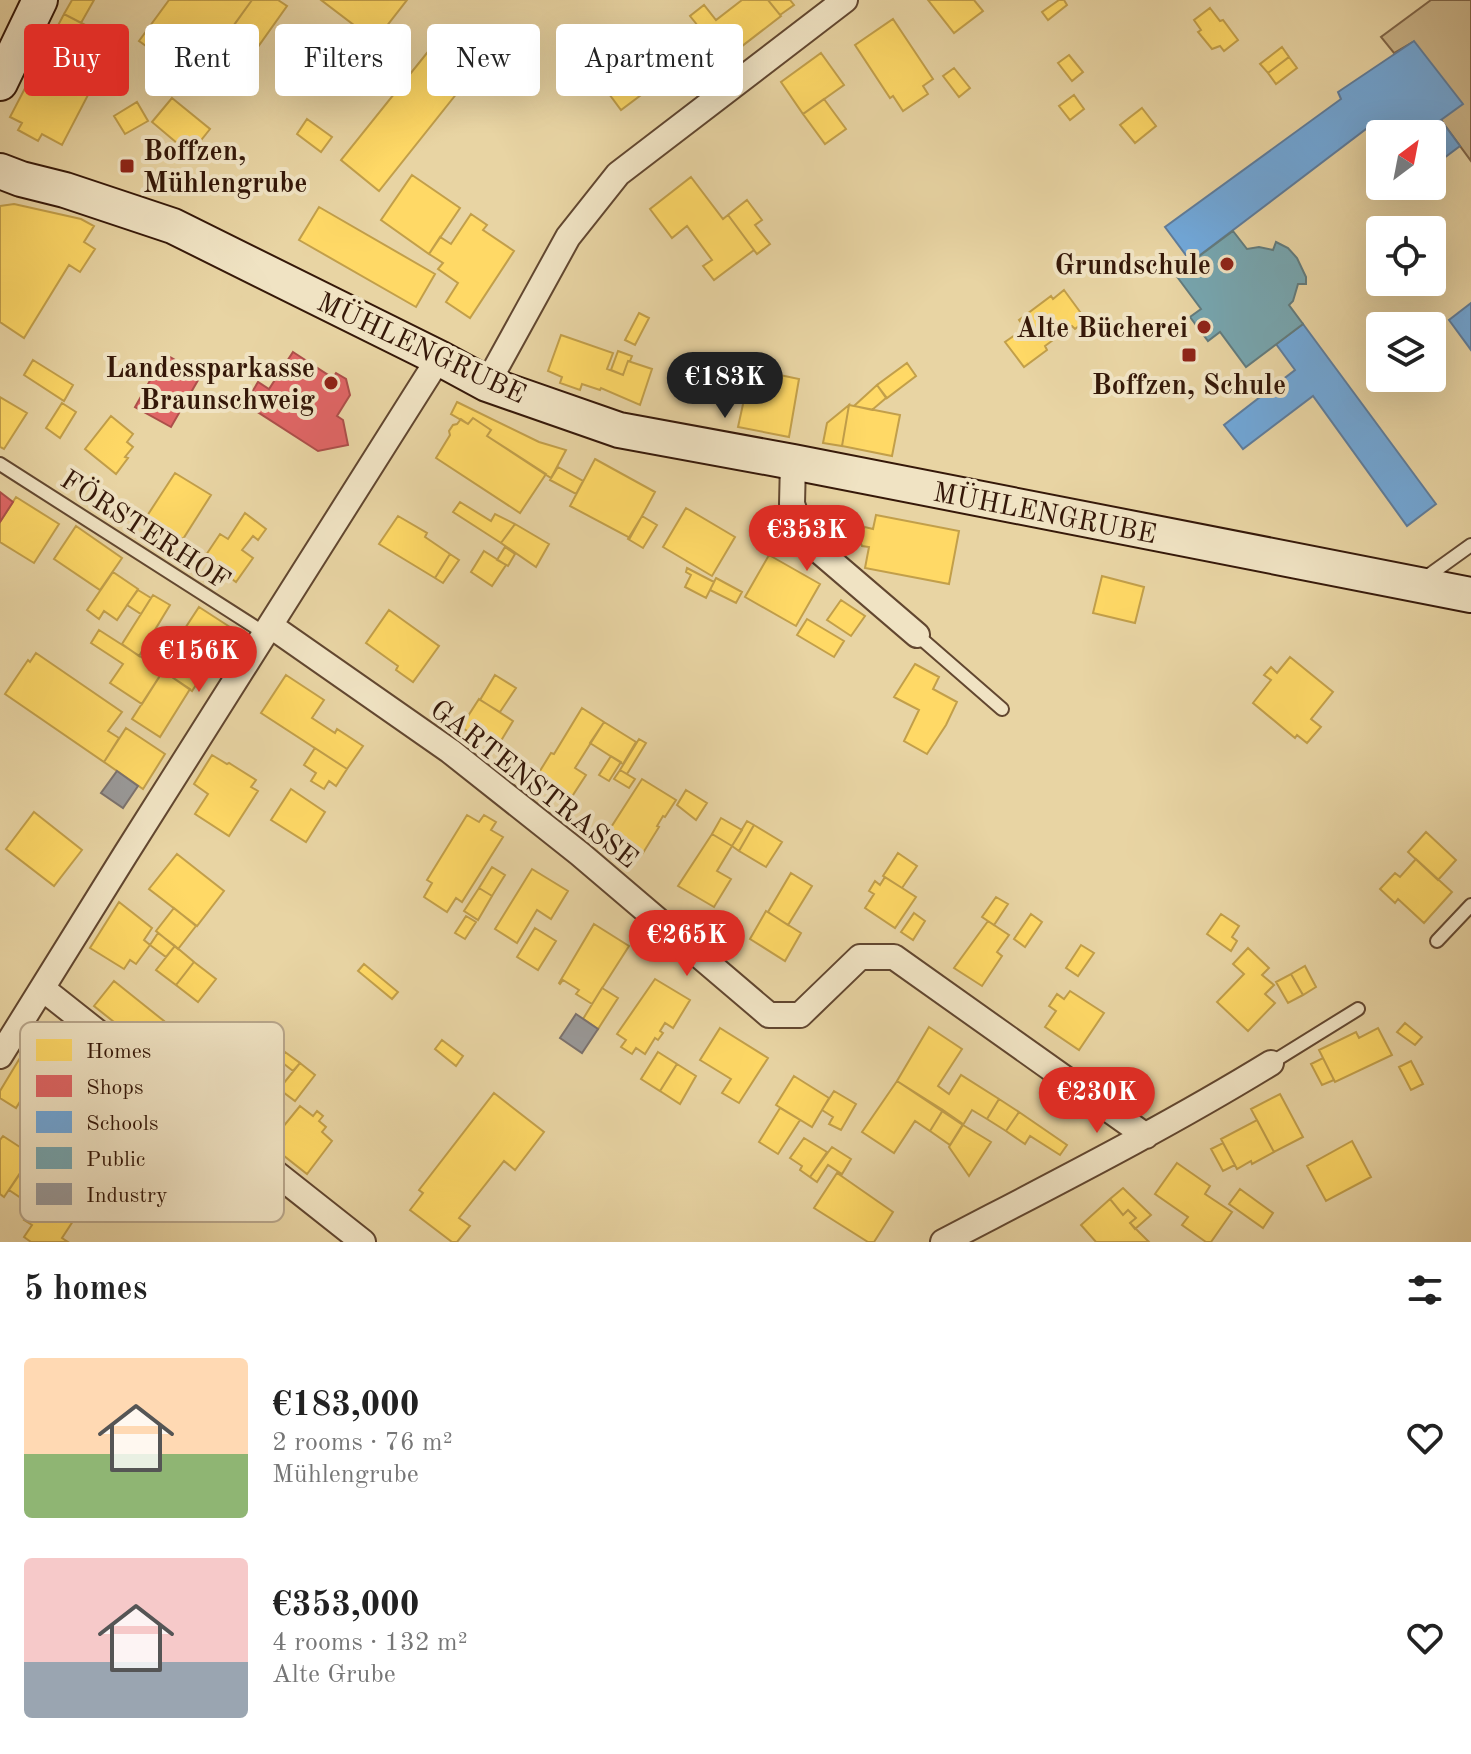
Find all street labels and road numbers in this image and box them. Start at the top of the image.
street label: MÜHLENGRUBE [312,286,531,410]
street label: FÖRSTERHOF [55,463,236,597]
street label: MÜHLENGRUBE [930,476,1159,550]
street label: GARTENSTRASSE [424,696,642,875]

